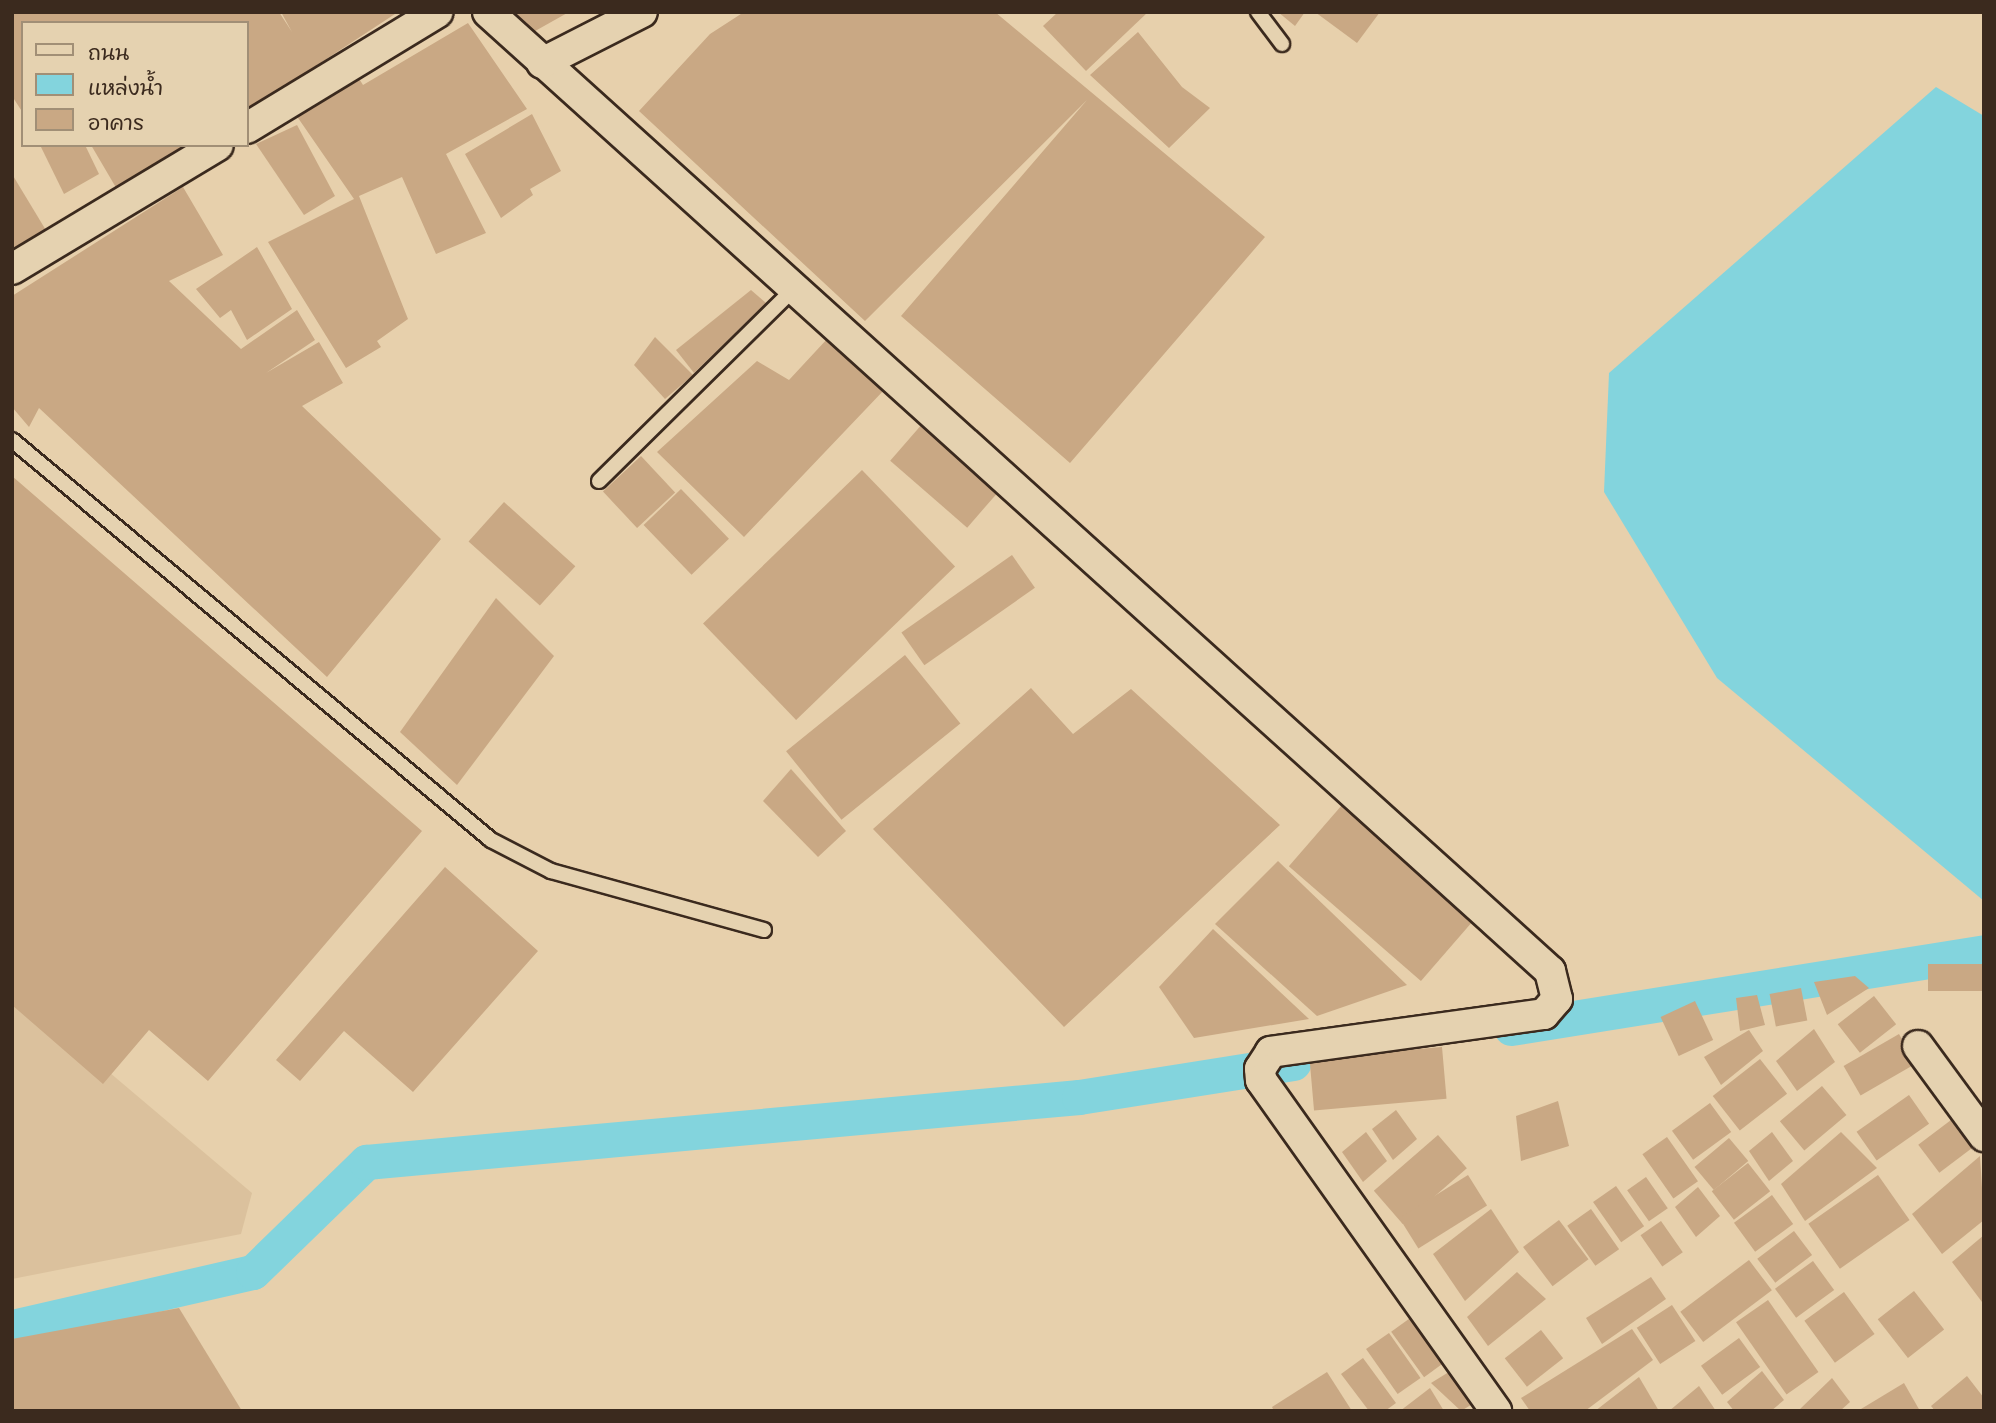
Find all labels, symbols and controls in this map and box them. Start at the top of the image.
legend [21,21,248,147]
text: ถนน [88,40,129,68]
text: แหล่งน้ำ [88,75,163,103]
text: อาคาร [88,110,144,138]

